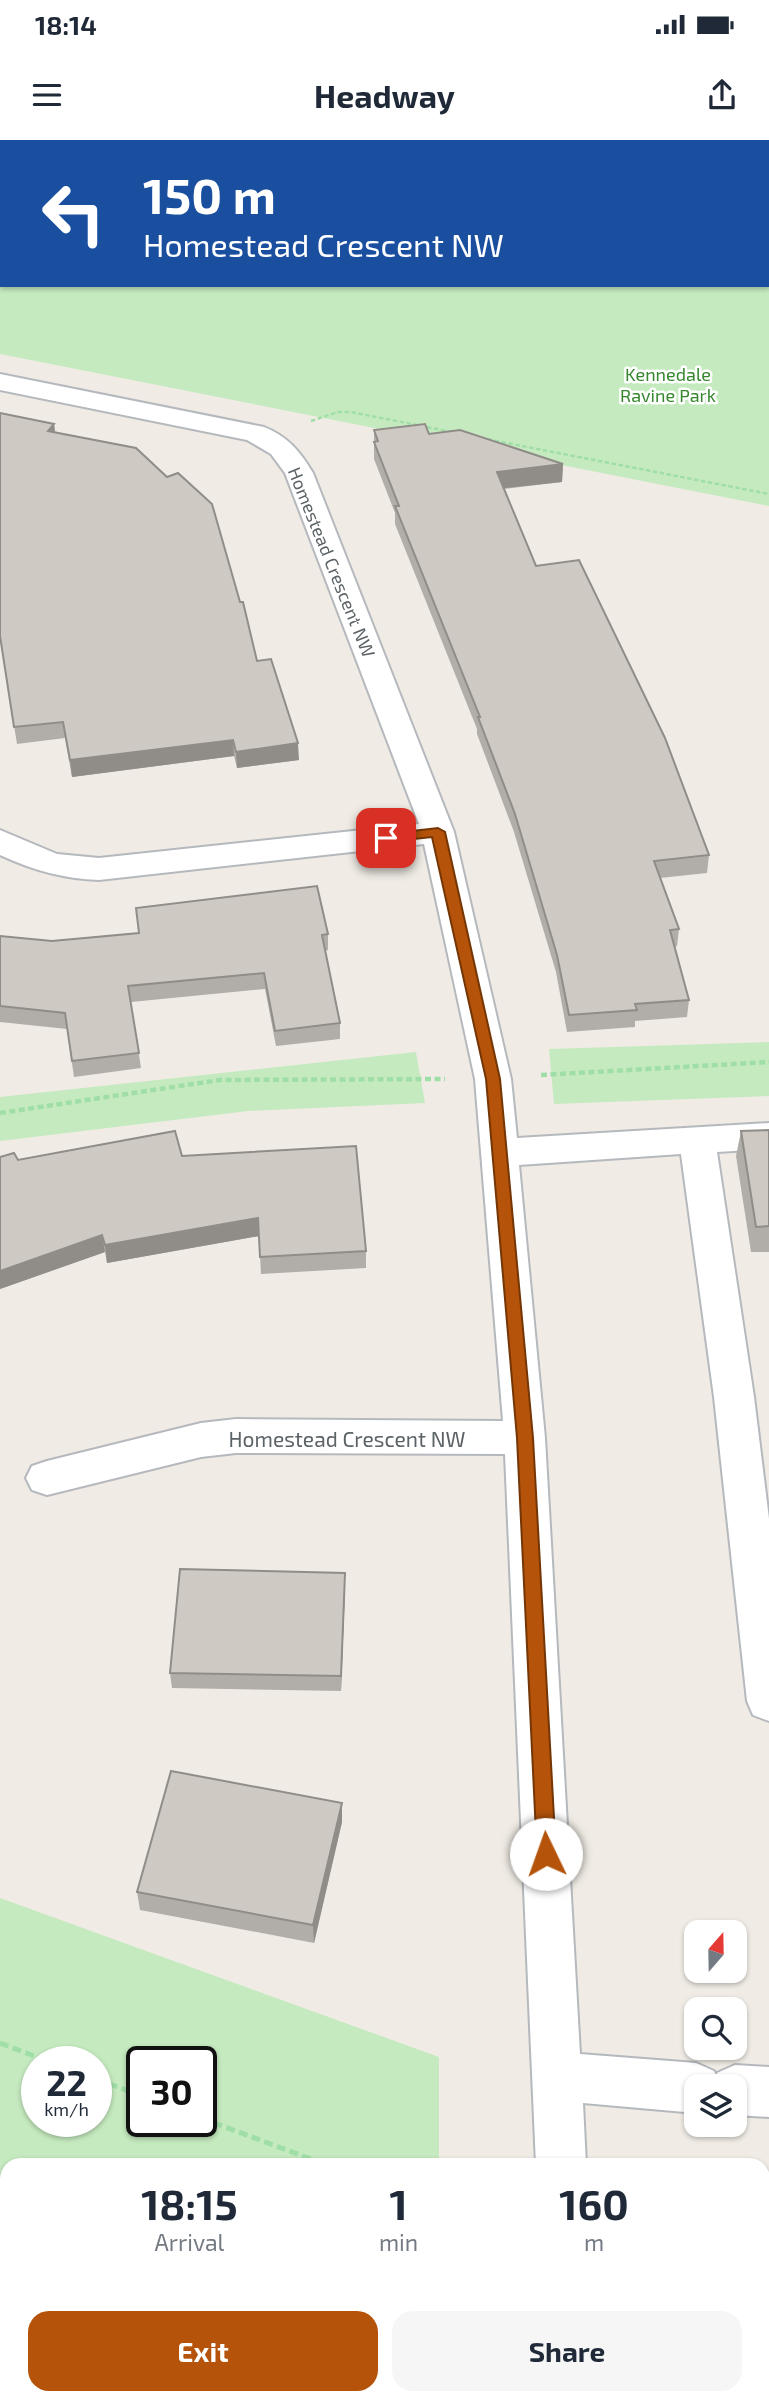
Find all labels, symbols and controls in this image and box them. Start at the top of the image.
text: 18:14 [35,9,97,40]
icon: menu [28,76,66,114]
text: Headway [314,76,455,114]
icon: share [703,76,741,114]
text: 150 m [143,165,276,224]
icon: left [28,168,119,259]
text: Homestead Crescent NW [143,225,504,263]
park label: Kennedale Ravine Park [620,363,716,406]
street label: Homestead Crescent NW [284,464,380,660]
pin [356,808,416,868]
icon: arrive [367,819,405,857]
street label: Homestead Crescent NW [229,1426,466,1451]
position arrow [509,1817,583,1891]
north arrow [684,1920,747,1983]
map controls [684,1920,747,2137]
button: search [684,1997,747,2060]
speed limit sign: 30 [126,2046,217,2137]
text: 22 [46,2061,87,2103]
button: layers [684,2074,747,2137]
text: km/h [44,2098,89,2120]
text: 18:15 [141,2178,238,2228]
text: 1 [389,2178,408,2228]
text: 160 [559,2178,629,2228]
text: Arrival [154,2228,224,2256]
text: min [379,2228,418,2256]
text: m [584,2228,604,2256]
button: Exit [28,2311,378,2391]
button: Share [392,2311,742,2391]

